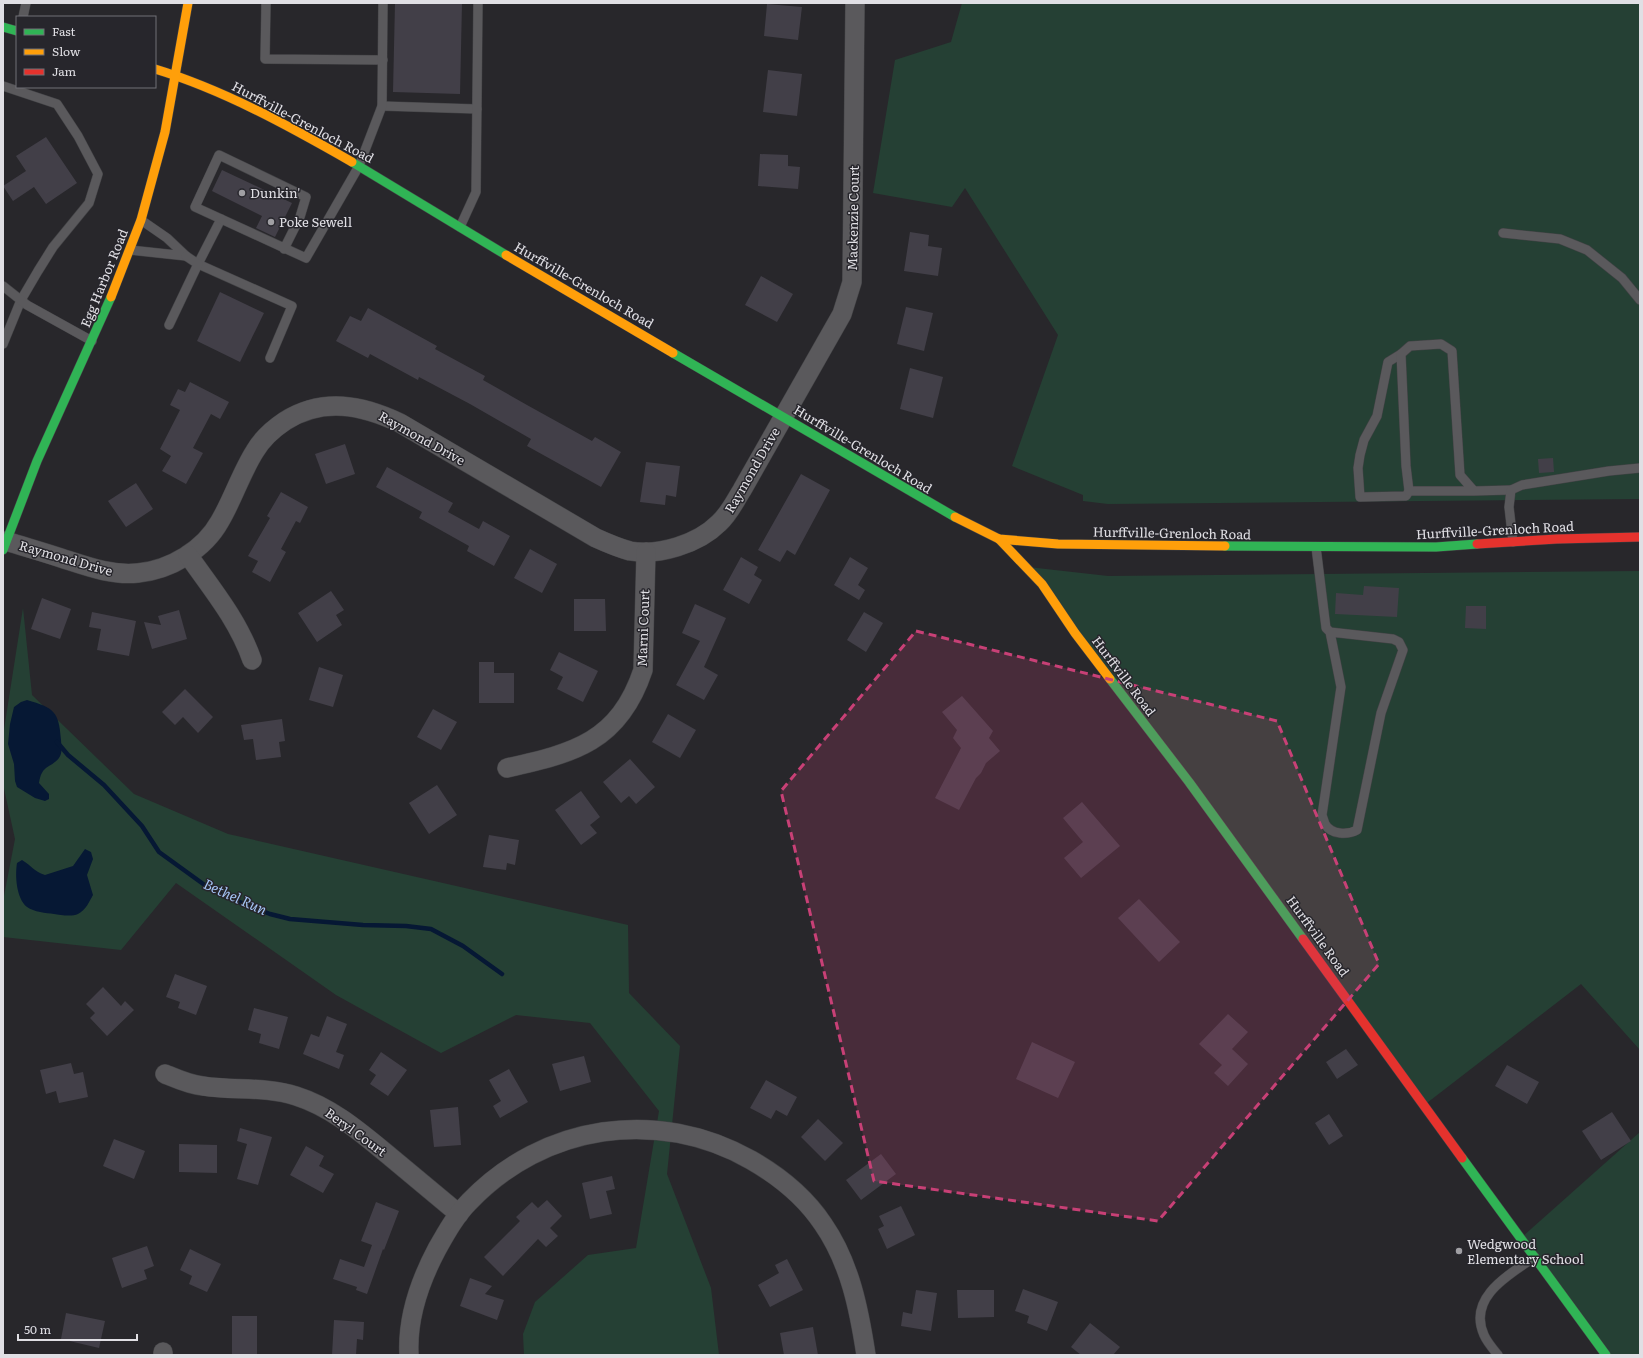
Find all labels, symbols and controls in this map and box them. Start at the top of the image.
legend [16,16,156,88]
text: Fast [52,22,76,40]
text: Slow [52,42,81,60]
text: Jam [52,62,77,80]
street label: Hurffville-Grenloch Road [229,76,378,167]
street label: Mackenzie Court [842,164,863,271]
place label: Dunkin' [250,183,300,202]
marker: Dunkin' [237,188,247,198]
place label: Poke Sewell [279,212,353,231]
marker: Poke Sewell [266,217,276,227]
street label: Egg Harbor Road [75,226,132,330]
street label: Hurffville-Grenloch Road [511,237,658,332]
street label: Hurffville-Grenloch Road [791,400,936,498]
street label: Raymond Drive [376,406,469,469]
street label: Raymond Drive [719,423,784,516]
street label: Hurffville-Grenloch Road [1415,516,1575,543]
street label: Hurffville-Grenloch Road [1093,522,1251,543]
street label: Raymond Drive [17,535,115,580]
street label: Marni Court [632,588,653,667]
street label: Hurffville Road [1088,632,1161,720]
water label: Bethel Run [201,873,271,919]
street label: Hurffville Road [1283,891,1354,980]
street label: Beryl Court [322,1103,391,1161]
place label: Wedgwood Elementary School [1467,1234,1584,1268]
marker: Wedgwood Elementary School [1454,1246,1464,1256]
scale bar [18,1316,137,1342]
text: 50 m [24,1320,51,1338]

